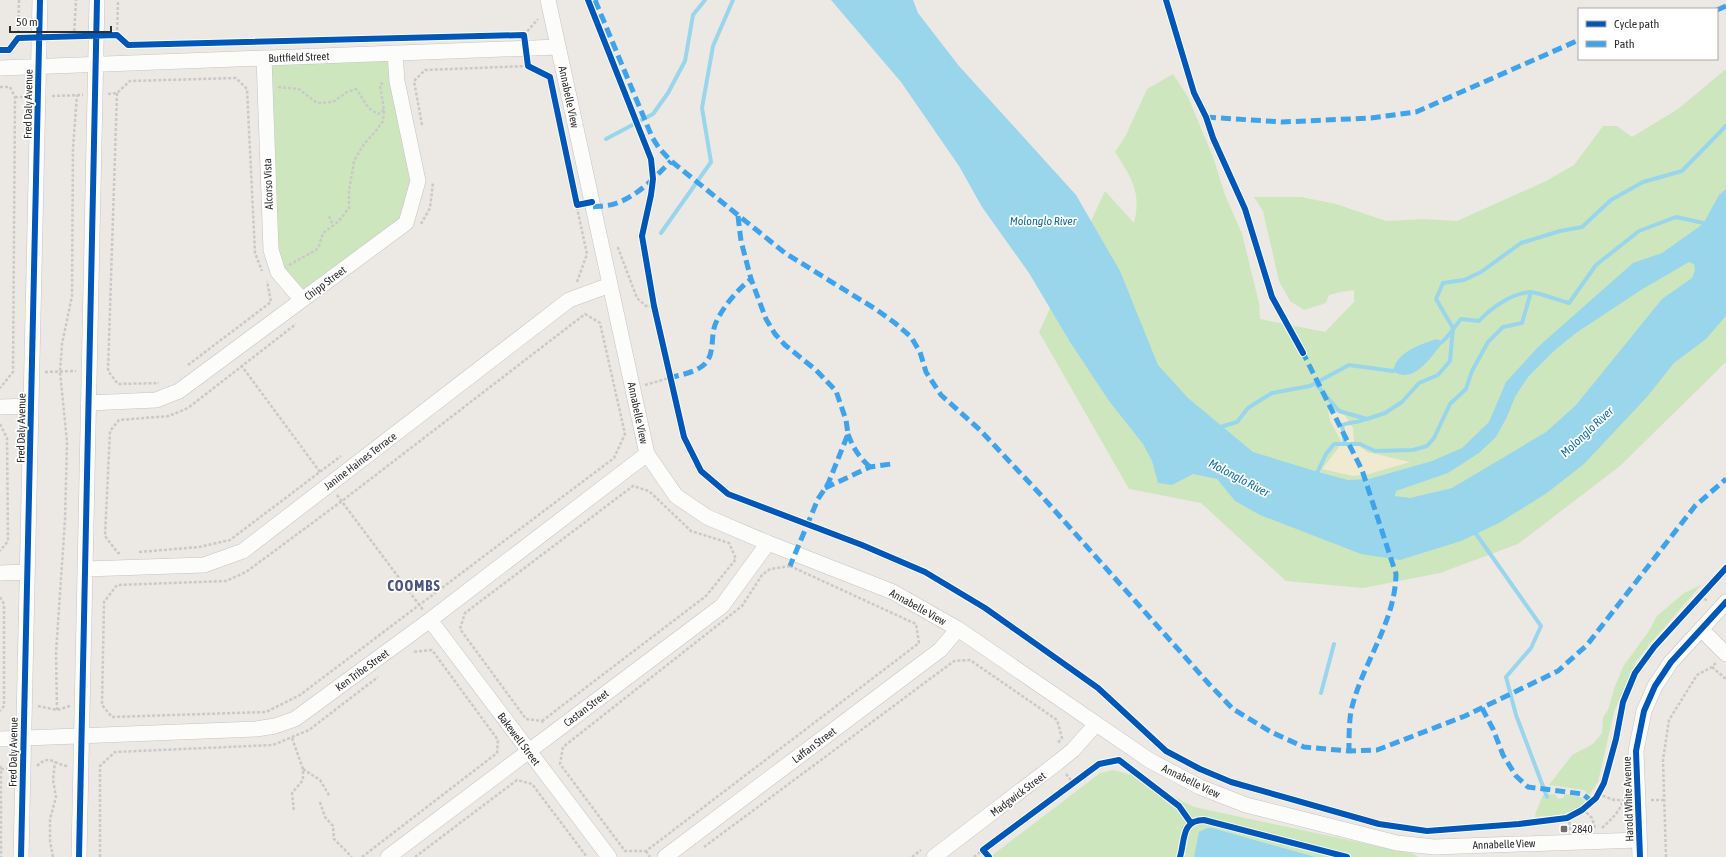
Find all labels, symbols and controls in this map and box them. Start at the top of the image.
scale bar [10,8,111,34]
legend [1578,8,1718,60]
text: 50 m [16,15,38,29]
text: Cycle path [1614,17,1659,31]
text: Path [1614,37,1635,51]
street label: Buttfield Street [268,50,330,64]
street label: Annabelle View [557,65,582,129]
street label: Fred Daly Avenue [21,69,35,139]
street label: Alcorso Vista [261,158,275,210]
water label: Molonglo River [1010,214,1077,228]
street label: Chipp Street [302,263,348,303]
street label: Annabelle View [626,381,651,445]
street label: Fred Daly Avenue [14,393,28,463]
water label: Molonglo River [1558,404,1616,460]
street label: Janine Haines Terrace [321,430,399,492]
water label: Molonglo River [1206,456,1272,500]
district label: COOMBS [387,577,441,594]
street label: Annabelle View [888,586,949,628]
street label: Ken Tribe Street [333,647,391,693]
street label: Castan Street [561,687,611,729]
street label: Bakewell Street [495,710,543,768]
street label: Fred Daly Avenue [6,717,20,787]
street label: Laffan Street [790,725,838,765]
street label: Harold White Avenue [1621,756,1635,842]
street label: Annabelle View [1160,762,1222,800]
street label: Madgwick Street [988,769,1048,819]
place label: 2840 [1572,823,1593,835]
marker: 2840 [1559,824,1569,834]
street label: Annabelle View [1472,837,1536,851]

